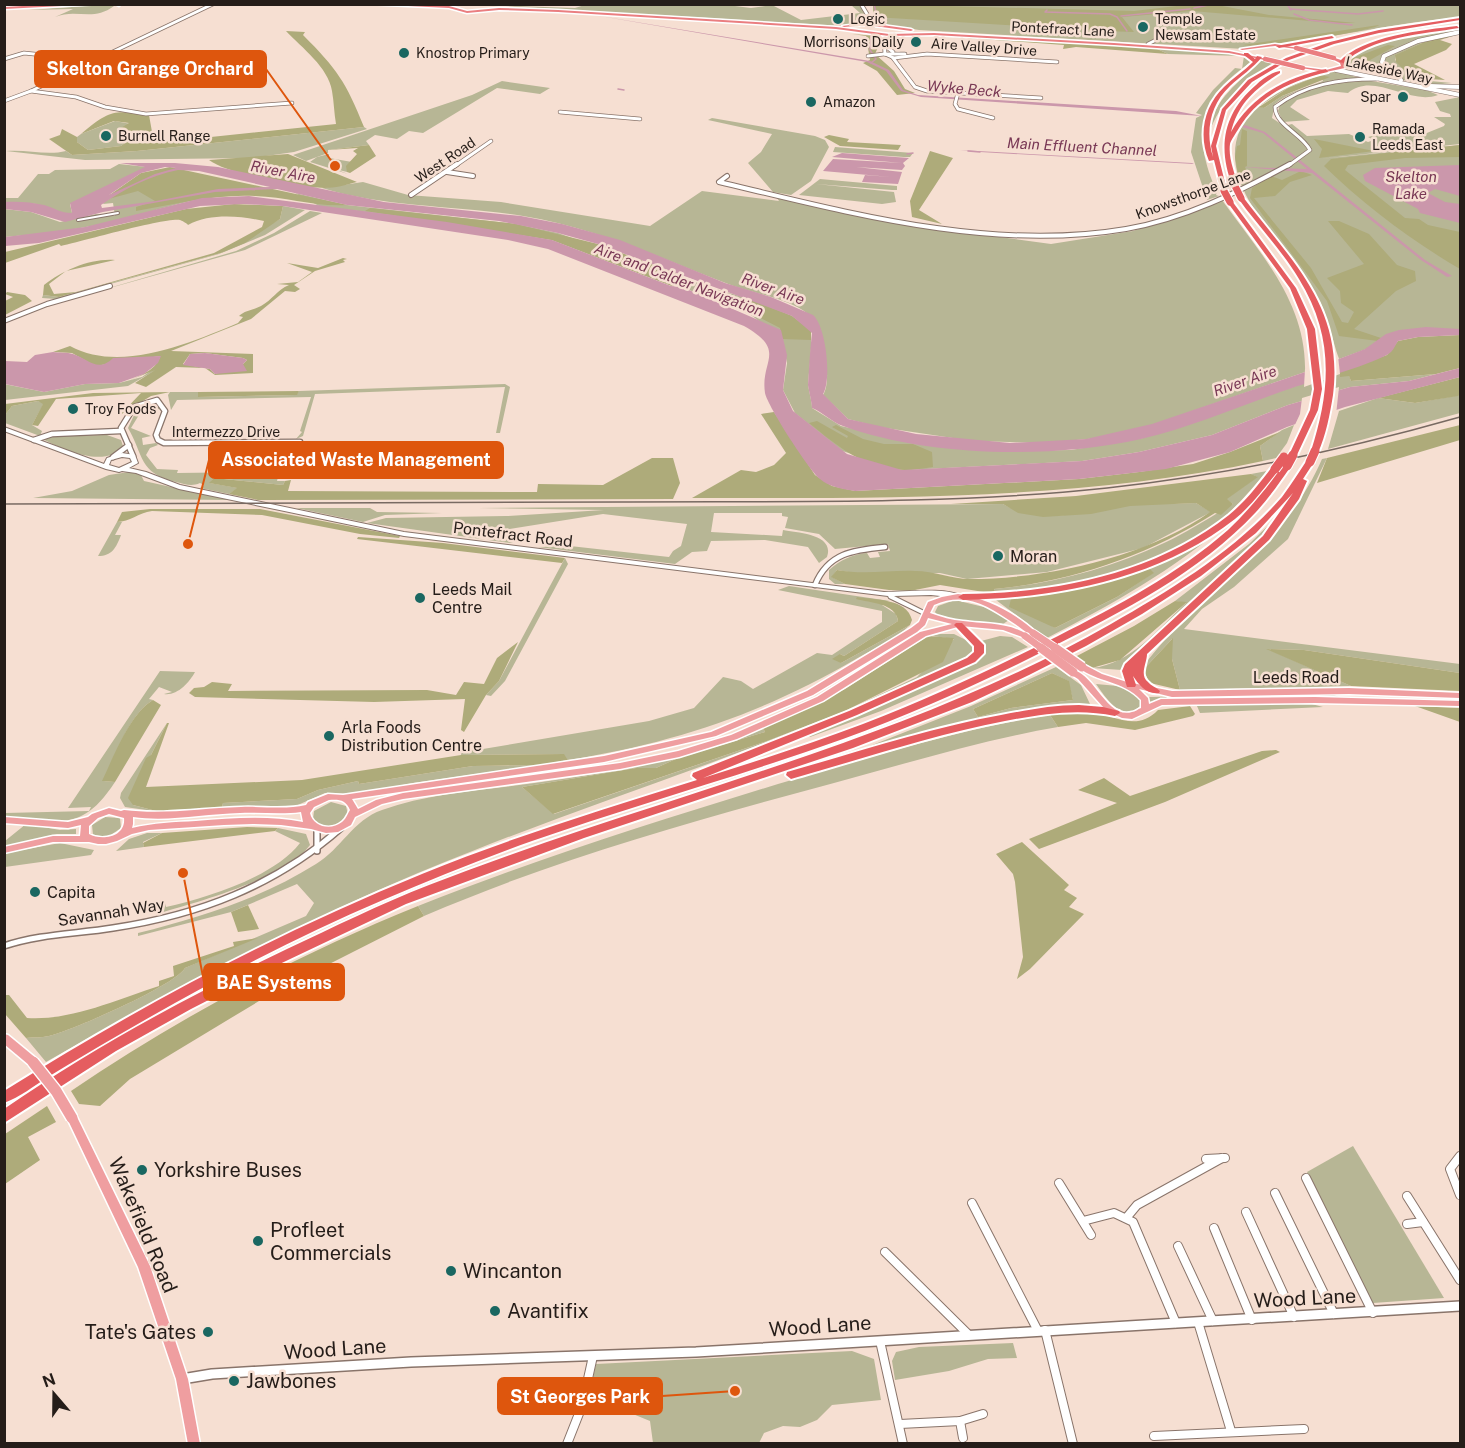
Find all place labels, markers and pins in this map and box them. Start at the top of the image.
place label: Logic [850,11,885,27]
place label: Temple Newsam Estate [1155,11,1256,43]
marker: Logic [831,12,845,26]
marker: Temple Newsam Estate [1136,20,1150,34]
place label: Morrisons Daily [803,34,904,50]
marker: Morrisons Daily [909,35,923,49]
place label: Knostrop Primary [416,45,530,61]
marker: Knostrop Primary [397,46,411,60]
callout: Skelton Grange Orchard [35,51,266,87]
place label: Spar [1360,89,1391,105]
marker: Spar [1396,90,1410,104]
place label: Amazon [823,94,875,110]
marker: Amazon [804,95,818,109]
place label: Ramada Leeds East [1372,121,1443,153]
place label: Burnell Range [118,128,210,144]
marker: Burnell Range [99,129,113,143]
marker: Ramada Leeds East [1353,130,1367,144]
place label: Troy Foods [85,401,156,417]
marker: Troy Foods [66,402,80,416]
callout: Associated Waste Management [209,442,503,478]
place label: Moran [1010,547,1057,566]
marker: Moran [991,549,1005,563]
place label: Leeds Mail Centre [432,580,513,617]
marker: Leeds Mail Centre [413,591,427,605]
place label: Arla Foods Distribution Centre [341,718,482,755]
marker: Arla Foods Distribution Centre [322,729,336,743]
place label: Capita [47,883,95,902]
marker: Capita [28,885,42,899]
callout: BAE Systems [204,964,344,1000]
place label: Yorkshire Buses [154,1158,302,1182]
marker: Yorkshire Buses [135,1163,149,1177]
place label: Profleet Commercials [270,1218,391,1265]
marker: Profleet Commercials [251,1234,265,1248]
place label: Wincanton [463,1259,562,1283]
marker: Wincanton [444,1264,458,1278]
place label: Avantifix [507,1299,589,1323]
marker: Avantifix [488,1304,502,1318]
place label: Tate's Gates [85,1320,196,1344]
marker: Tate's Gates [201,1325,215,1339]
place label: Jawbones [246,1369,336,1393]
marker: Jawbones [227,1374,241,1388]
callout: St Georges Park [498,1378,662,1414]

